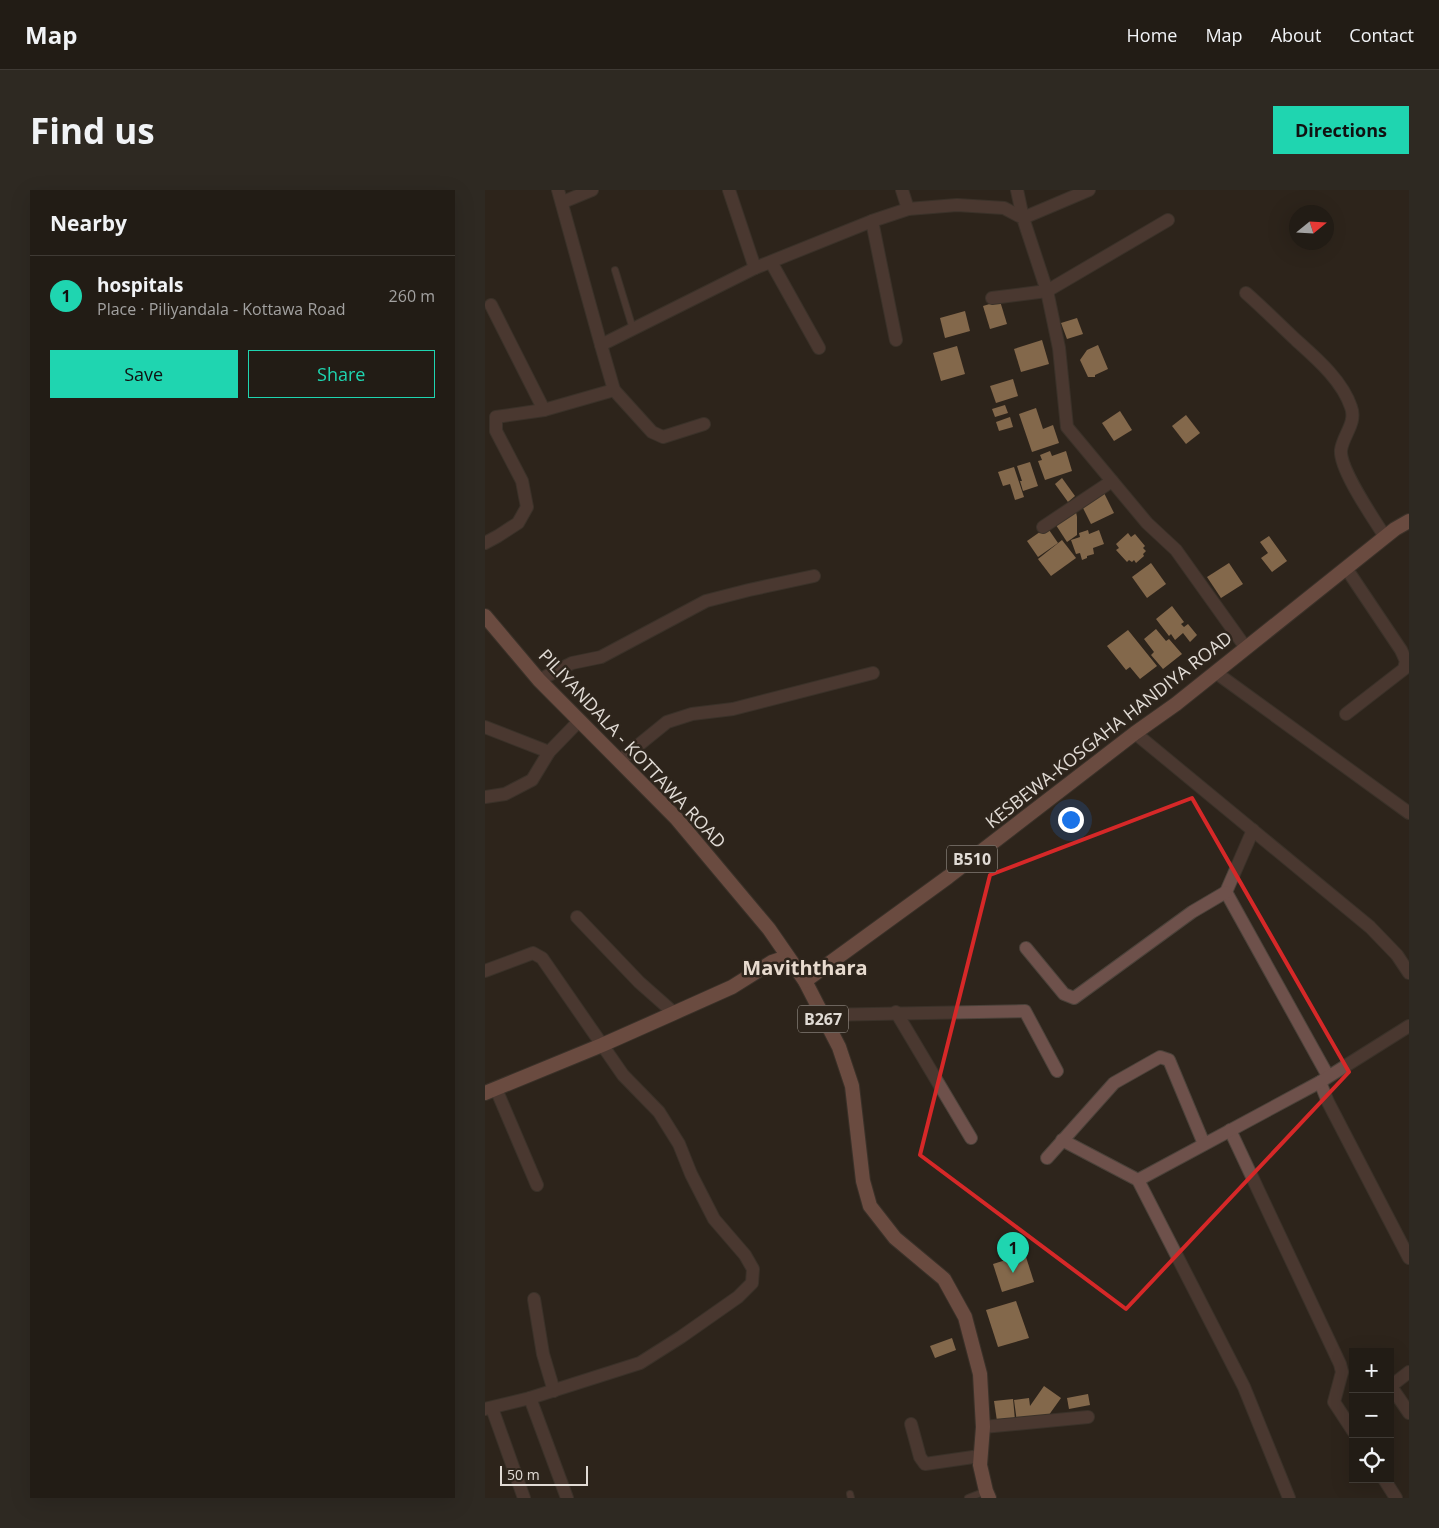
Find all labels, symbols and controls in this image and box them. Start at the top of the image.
text: Map [25,18,77,51]
text: Home [1127,23,1177,47]
text: Map [1205,23,1243,47]
text: About [1271,23,1321,47]
text: Contact [1349,23,1414,47]
button: Directions [1273,106,1409,154]
text: Find us [30,107,155,154]
north arrow [1289,205,1334,250]
text: Nearby [50,209,127,237]
text: hospitals [97,272,183,298]
text: 1 [61,285,71,307]
text: 260 m [389,285,435,307]
text: Place · Piliyandala - Kottawa Road [97,298,346,320]
button: Save [50,350,238,398]
button: Share [248,350,435,398]
street label: KESBEWA-KOSGAHA HANDIYA ROAD [980,625,1237,833]
street label: PILIYANDALA - KOTTAWA ROAD [534,644,732,853]
your location [1058,807,1084,833]
road number: B510 [947,846,997,872]
district label: Maviththara [742,954,868,981]
road number: B267 [798,1006,848,1032]
pin: 1 [997,1232,1029,1273]
map controls [1349,1348,1394,1483]
button: + [1349,1348,1394,1393]
button: − [1349,1393,1394,1438]
button: locate [1349,1438,1394,1483]
scale bar [500,1463,587,1486]
text: 50 m [507,1465,540,1484]

